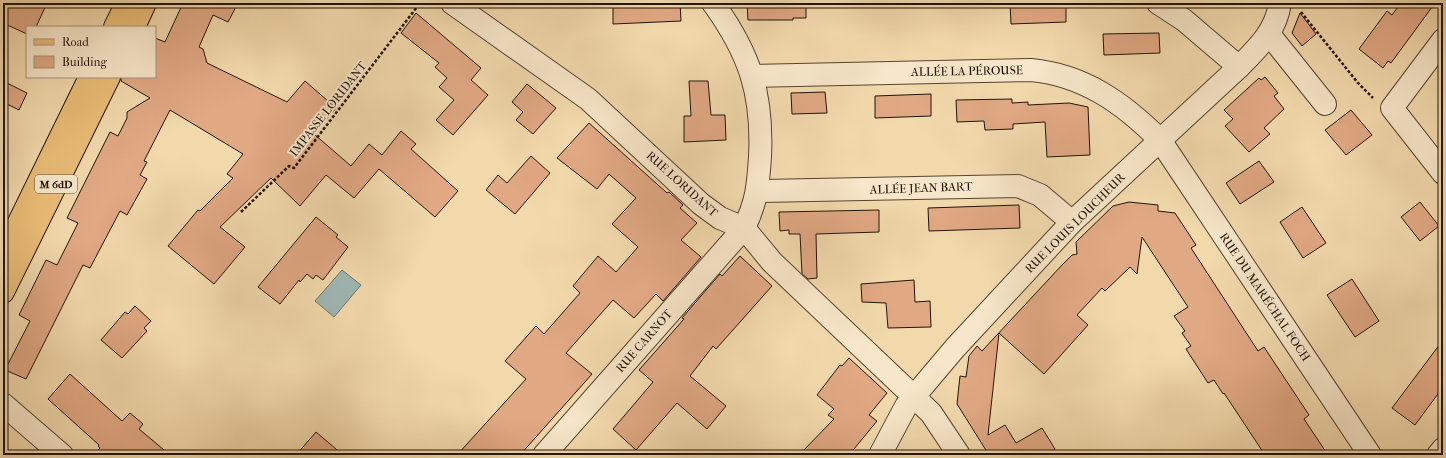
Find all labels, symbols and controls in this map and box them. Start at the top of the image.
legend [26,26,156,78]
text: Road [62,35,89,49]
text: Building [62,55,107,69]
street label: IMPASSE LORIDANT [287,58,370,159]
street label: ALLÉE LA PÉROUSE [910,62,1023,79]
street label: RUE LORIDANT [643,148,721,220]
street label: RUE LOUIS LOUCHEUR [1022,169,1129,276]
road number: M 6dD [35,175,77,193]
street label: ALLÉE JEAN BART [868,178,973,197]
street label: RUE DU MARÉCHAL FOCH [1217,230,1314,364]
street label: RUE CARNOT [613,306,676,375]

